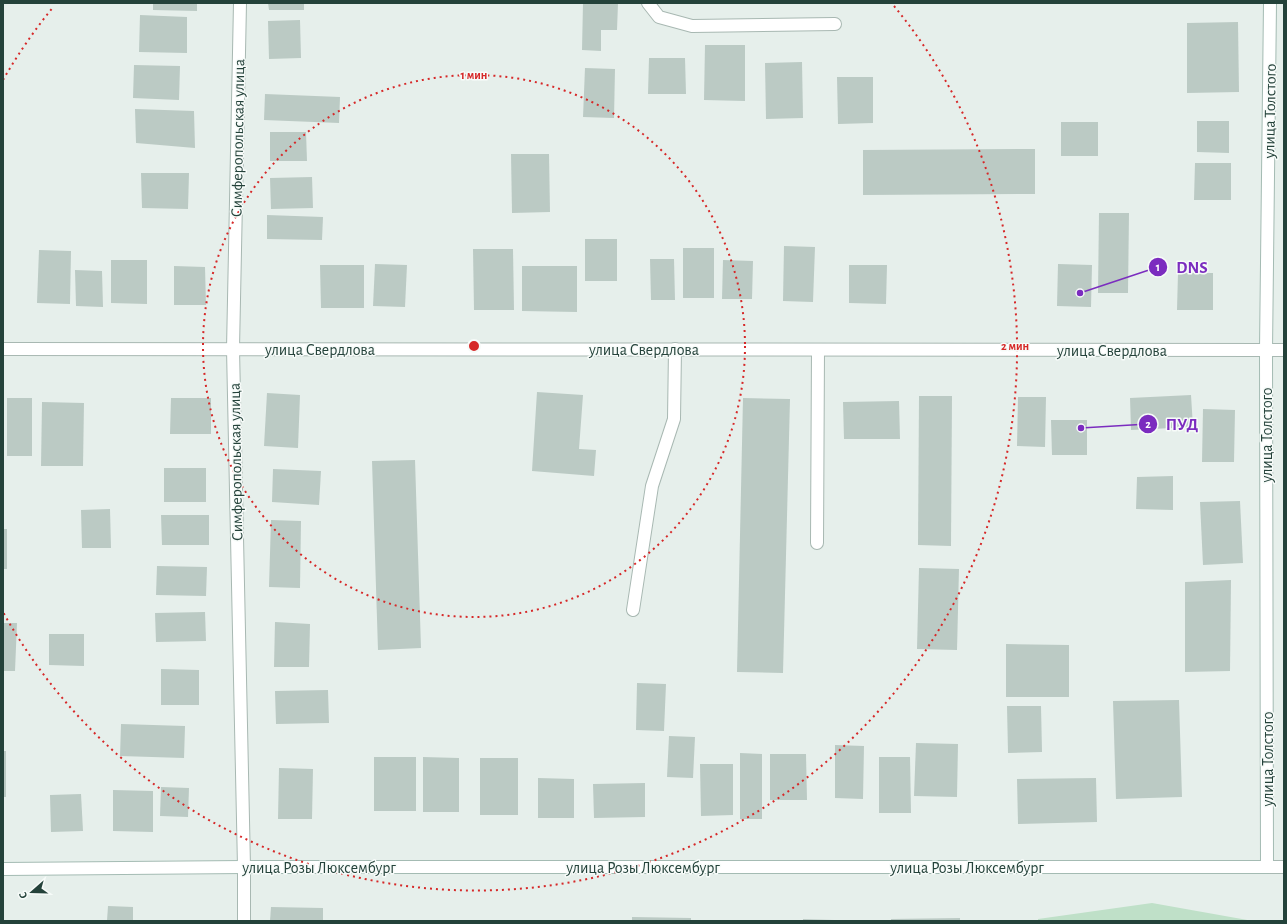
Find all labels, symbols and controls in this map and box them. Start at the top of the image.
street label: Симферопольская улица [229,59,248,217]
street label: улица Толстого [1261,63,1280,160]
text: 1 мин [461,69,487,81]
callout: DNS [1148,252,1216,281]
text: DNS [1176,259,1208,276]
text: 1 [1156,261,1160,273]
centre of rings [467,339,481,353]
text: 2 мин [1001,340,1029,352]
street label: улица Свердлова [264,342,375,359]
street label: улица Свердлова [588,342,699,359]
street label: улица Свердлова [1056,343,1167,360]
street label: Симферопольская улица [227,383,246,541]
street label: улица Толстого [1259,387,1276,483]
callout: ПУД [1138,409,1206,438]
text: ПУД [1166,416,1199,433]
text: 2 [1145,418,1151,430]
street label: улица Толстого [1260,711,1277,807]
street label: улица Розы Люксембург [241,860,396,877]
street label: улица Розы Люксембург [565,860,720,877]
street label: улица Розы Люксембург [889,860,1044,877]
north arrow [12,872,52,912]
text: С [17,891,29,900]

